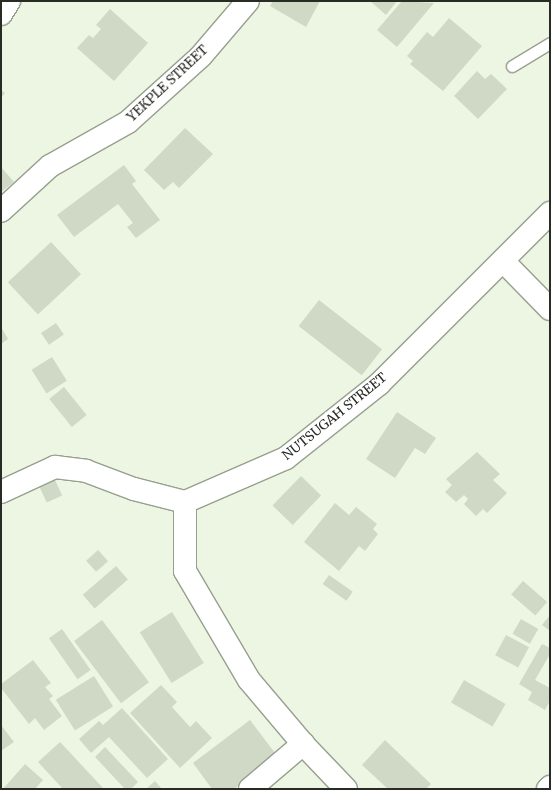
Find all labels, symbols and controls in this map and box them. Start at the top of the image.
street label: YEKPLE STREET [124,43,212,125]
street label: NUTSUGAH STREET [280,370,390,464]

